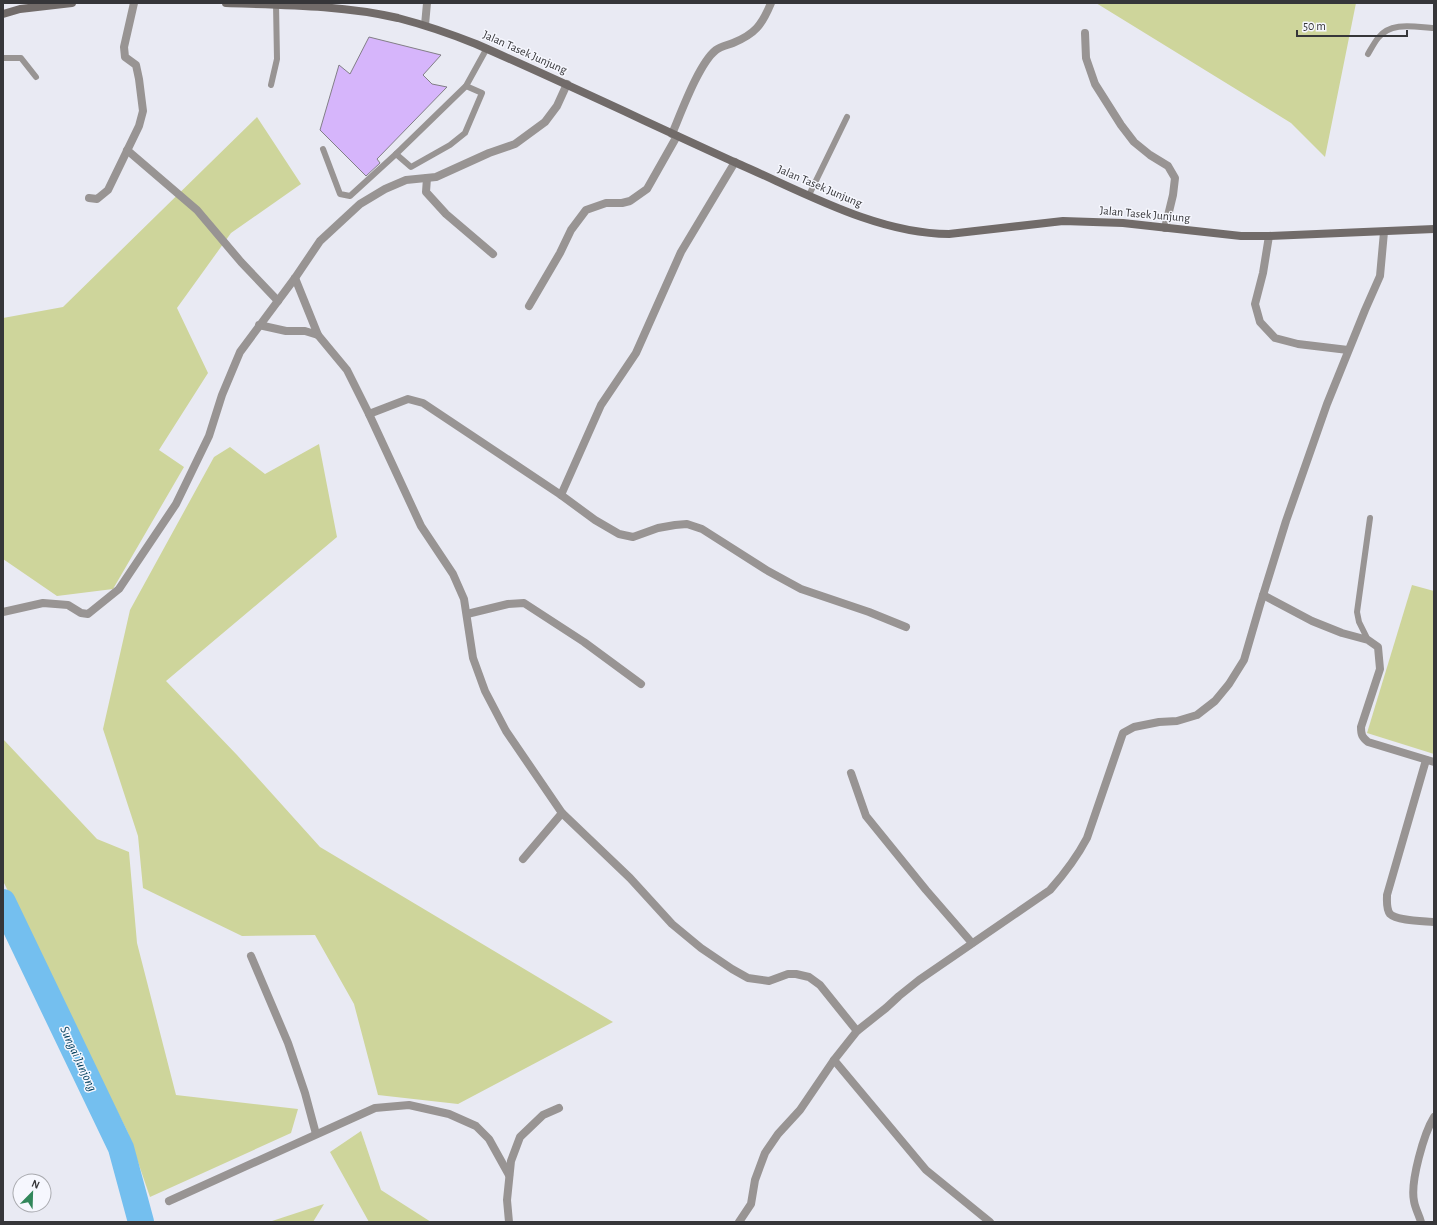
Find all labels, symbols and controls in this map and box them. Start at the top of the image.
scale bar [1297,12,1407,38]
text: 50 m [1303,20,1326,32]
street label: Jalan Tasek Junjung [481,28,569,77]
street label: Jalan Tasek Junjung [776,163,864,210]
street label: Jalan Tasek Junjung [1099,204,1191,225]
water label: Sungai Junjong [57,1024,99,1094]
north arrow [12,1173,52,1213]
text: N [30,1178,41,1191]

